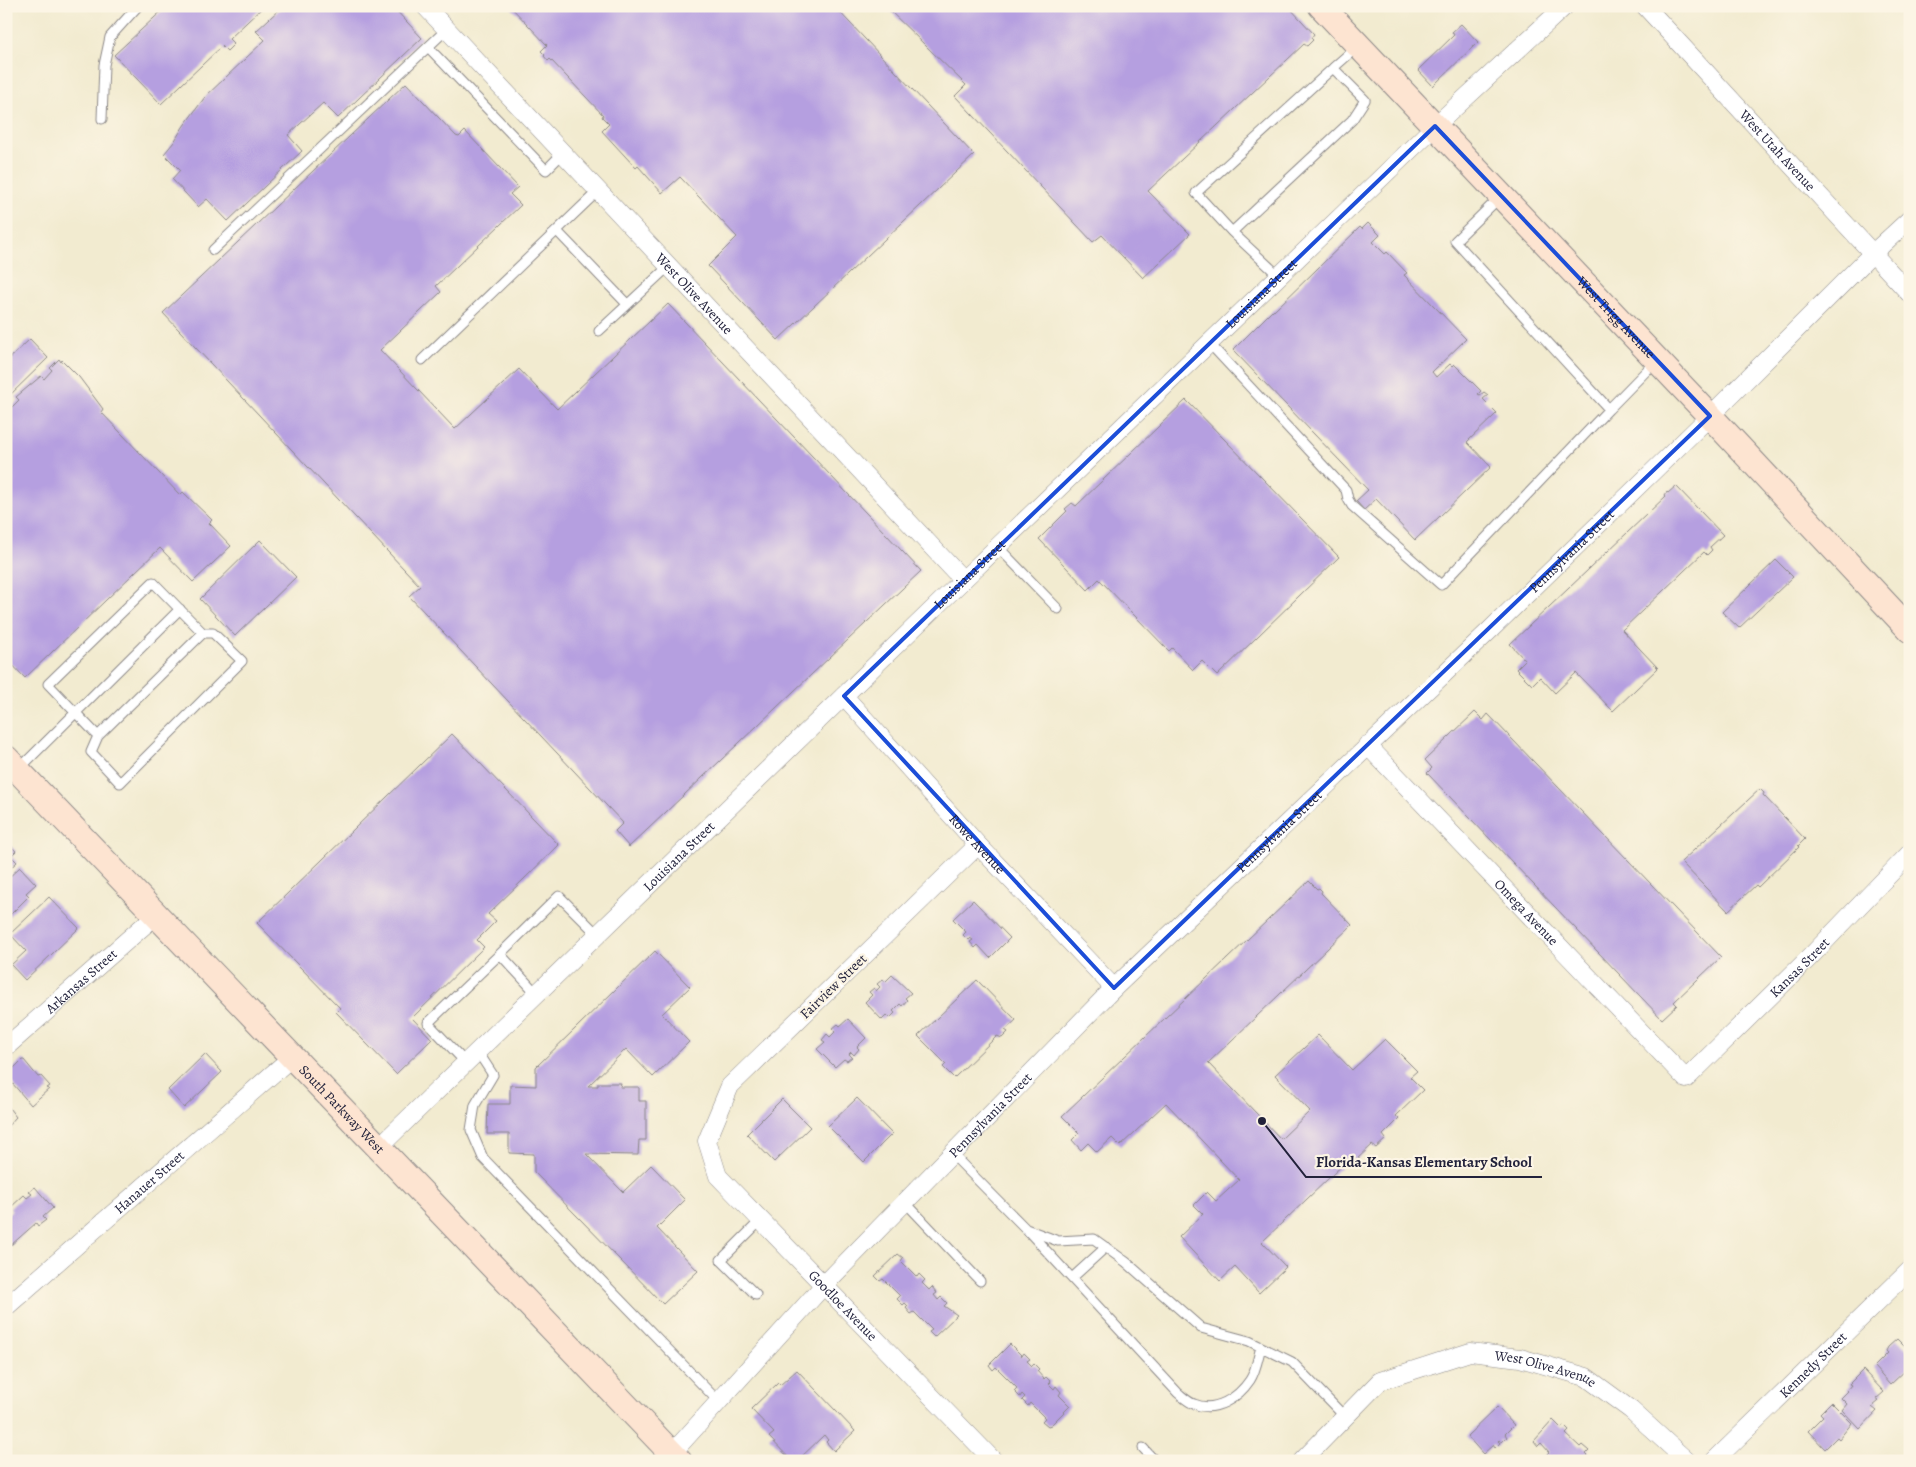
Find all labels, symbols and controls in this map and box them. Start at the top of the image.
street label: West Utah Avenue [1734,105,1820,195]
street label: West Olive Avenue [650,248,737,339]
street label: Louisiana Street [1221,254,1302,333]
street label: West Trigg Avenue [1572,272,1659,363]
street label: Pennsylvania Street [1525,505,1619,597]
street label: Louisiana Street [929,535,1010,614]
street label: Pennsylvania Street [1232,786,1327,877]
street label: Rowe Avenue [944,810,1010,878]
street label: Louisiana Street [639,817,719,896]
street label: Omega Avenue [1490,875,1563,950]
street label: Kansas Street [1765,933,1834,1002]
street label: Arkansas Street [41,944,121,1019]
street label: Fairview Street [796,949,871,1023]
street label: South Parkway West [295,1061,389,1158]
street label: Pennsylvania Street [945,1068,1037,1162]
street label: Hanauer Street [110,1146,189,1218]
callout: Florida-Kansas Elementary School [1306,1147,1542,1177]
text: Florida-Kansas Elementary School [1316,1152,1532,1172]
street label: Goodloe Avenue [804,1266,882,1345]
street label: Kennedy Street [1775,1328,1851,1402]
street label: West Olive Avenue [1493,1346,1600,1392]

